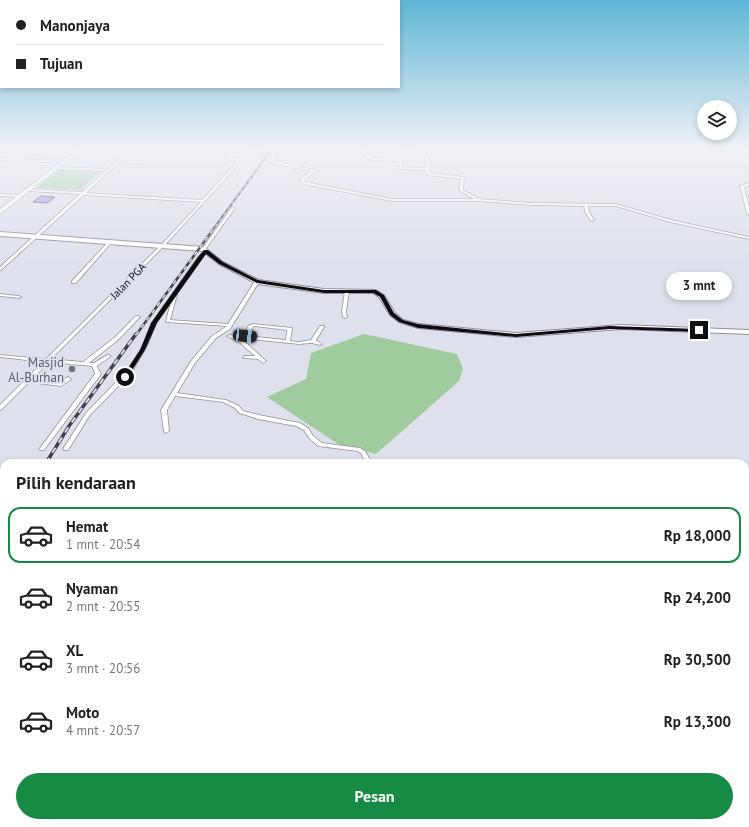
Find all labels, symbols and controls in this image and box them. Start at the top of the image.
text: Manonjaya [40,16,110,35]
text: Tujuan [40,54,83,73]
map controls [697,100,737,140]
button: layers [697,100,737,140]
street label: Jalan PGA [106,259,149,303]
callout: 3 mnt [666,272,732,300]
text: 3 mnt [683,277,715,294]
route end [690,321,708,339]
car [232,329,258,343]
place label: Masjid Al-Burhan [8,354,64,386]
marker: Masjid Al-Burhan [67,364,77,374]
route start [116,368,134,386]
text: Pilih kendaraan [16,471,136,494]
icon: car [18,517,54,553]
text: Hemat [66,517,108,536]
text: Rp 18,000 [664,526,731,545]
text: 1 mnt · 20:54 [66,536,140,553]
icon: car [18,579,54,615]
text: Nyaman [66,579,118,598]
text: Rp 24,200 [664,588,731,607]
text: 2 mnt · 20:55 [66,598,140,615]
icon: car [18,641,54,677]
text: XL [66,641,83,660]
text: Rp 30,500 [664,650,731,669]
text: 3 mnt · 20:56 [66,660,140,677]
icon: car [18,703,54,739]
text: Moto [66,703,99,722]
text: Rp 13,300 [664,712,731,731]
text: 4 mnt · 20:57 [66,722,140,739]
button: Pesan [16,773,733,819]

